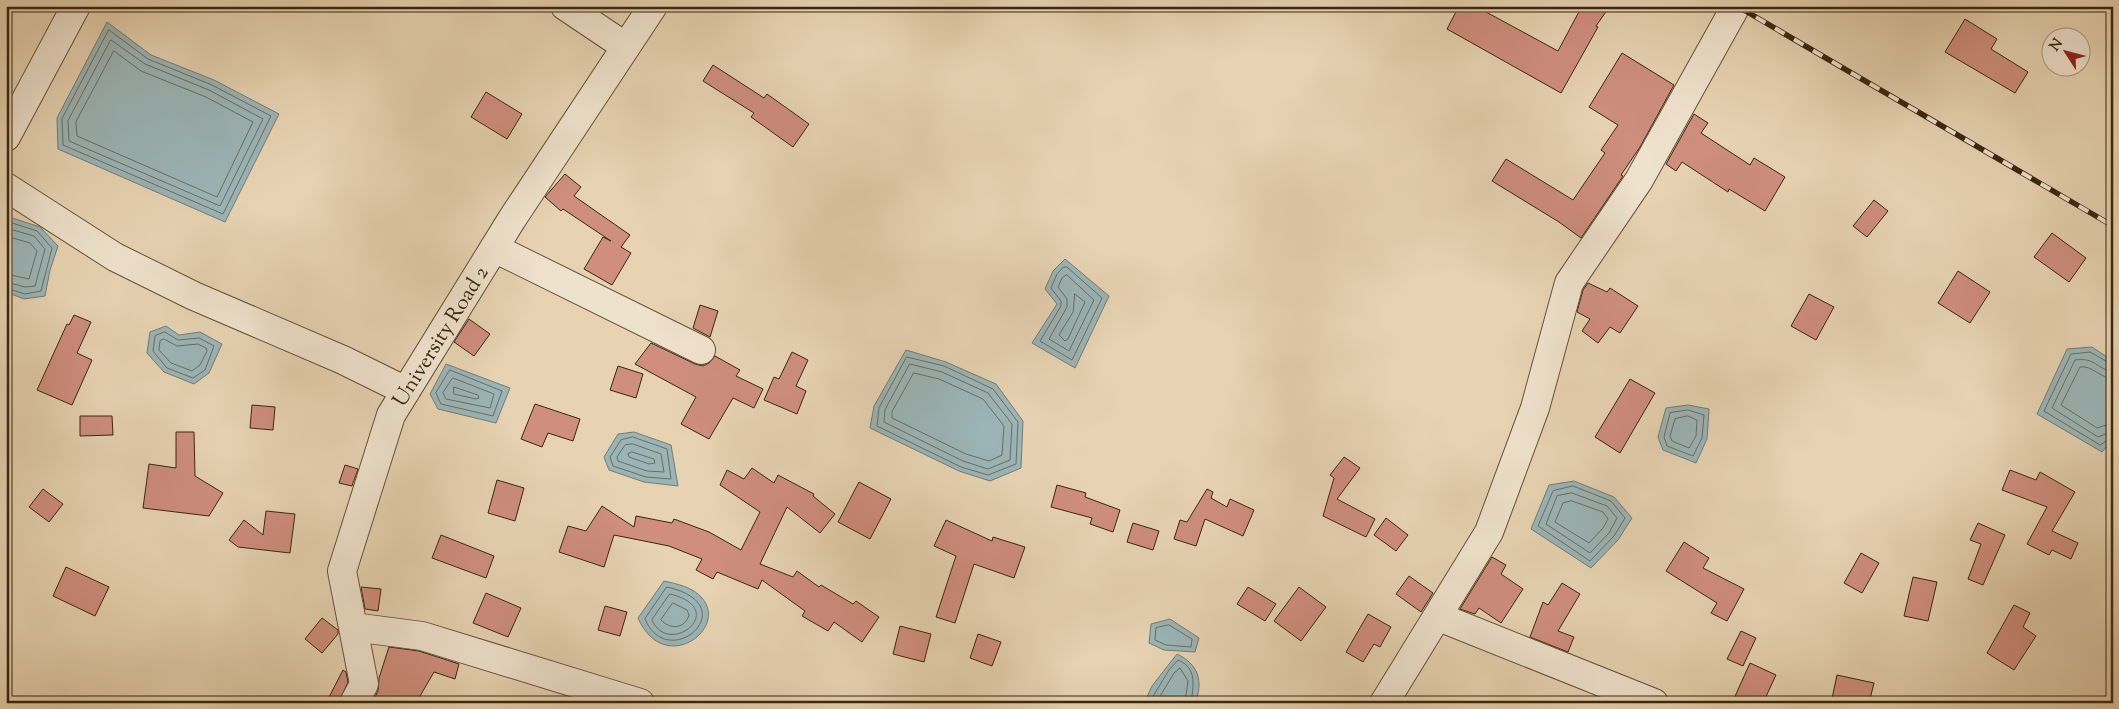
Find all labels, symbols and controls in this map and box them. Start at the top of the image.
north arrow [2042,28,2092,78]
text: N [2046,35,2068,56]
street label: University Road 2 [386,261,497,413]

